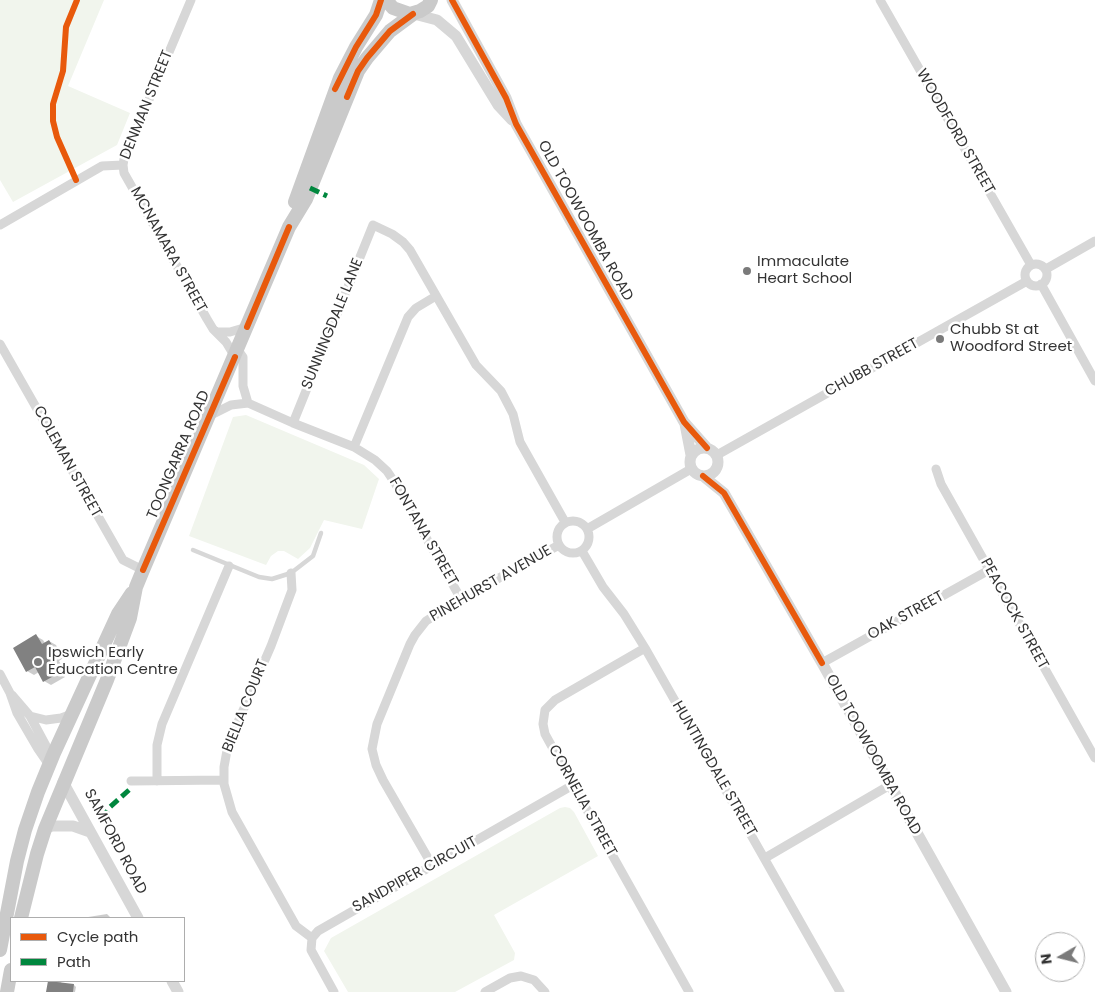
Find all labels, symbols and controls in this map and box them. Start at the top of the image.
street label: DENMAN STREET [117,48,177,162]
street label: WOODFORD STREET [912,66,998,198]
street label: OLD TOOWOOMBA ROAD [533,138,637,304]
street label: MCNAMARA STREET [126,184,210,316]
place label: Immaculate Heart School [757,253,852,288]
street label: SUNNINGDALE LANE [298,256,368,392]
marker: Immaculate Heart School [741,265,753,277]
place label: Chubb St at Woodford Street [950,321,1072,356]
marker: Chubb St at Woodford Street [934,333,946,345]
street label: CHUBB STREET [822,335,922,401]
street label: TOONGARRA ROAD [144,388,214,522]
street label: COLEMAN STREET [29,403,105,521]
street label: FONTANA STREET [385,475,461,589]
street label: PINEHURST AVENUE [427,542,555,626]
street label: PEACOCK STREET [976,555,1052,673]
street label: OAK STREET [865,588,947,644]
place label: Ipswich Early Education Centre [48,644,178,679]
marker: Ipswich Early Education Centre [32,656,44,668]
street label: BIELLA COURT [219,657,273,755]
street label: OLD TOOWOOMBA ROAD [821,672,925,838]
street label: HUNTINGDALE STREET [668,698,760,840]
street label: CORNELIA STREET [544,742,620,860]
street label: SAMFORD ROAD [80,786,150,898]
street label: SANDPIPER CIRCUIT [349,833,481,917]
legend [10,917,185,982]
text: Cycle path [57,926,138,947]
north arrow [1035,932,1085,982]
text: Path [57,951,91,972]
text: N [1036,952,1057,966]

